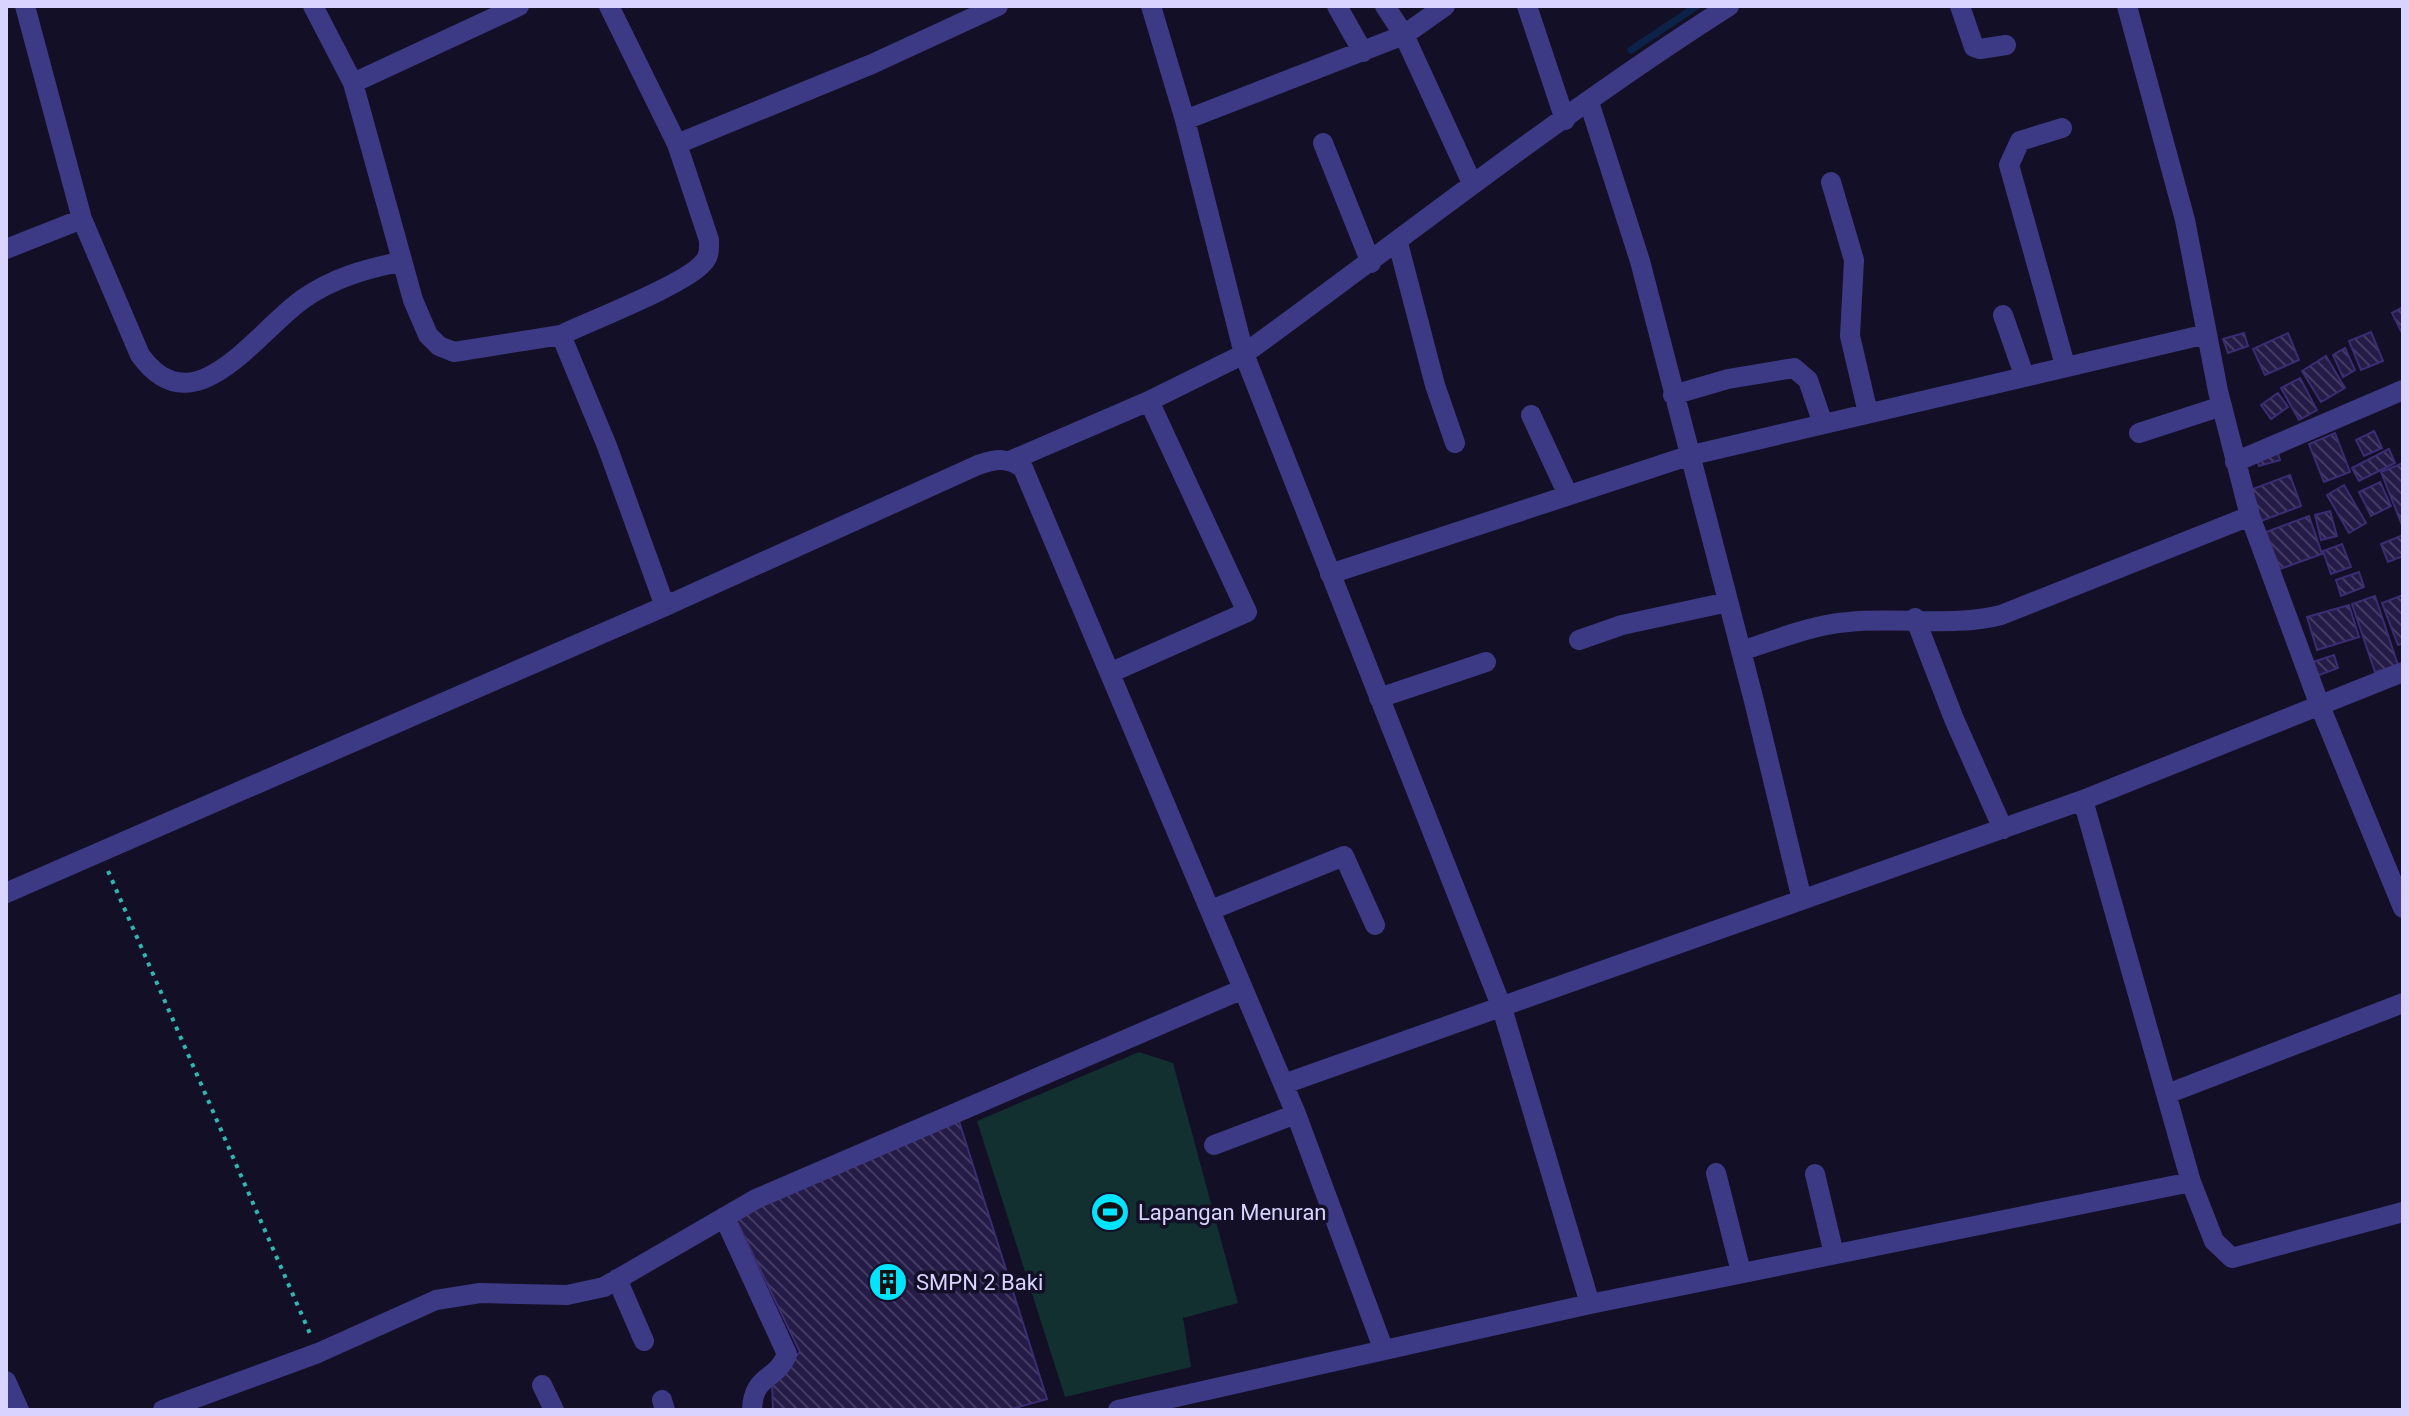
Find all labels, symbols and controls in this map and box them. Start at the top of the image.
sports icon: Lapangan Menuran [1089,1191,1131,1233]
place label: Lapangan Menuran [1138,1200,1327,1225]
building icon: SMPN 2 Baki [867,1261,909,1303]
place label: SMPN 2 Baki [916,1270,1043,1295]

